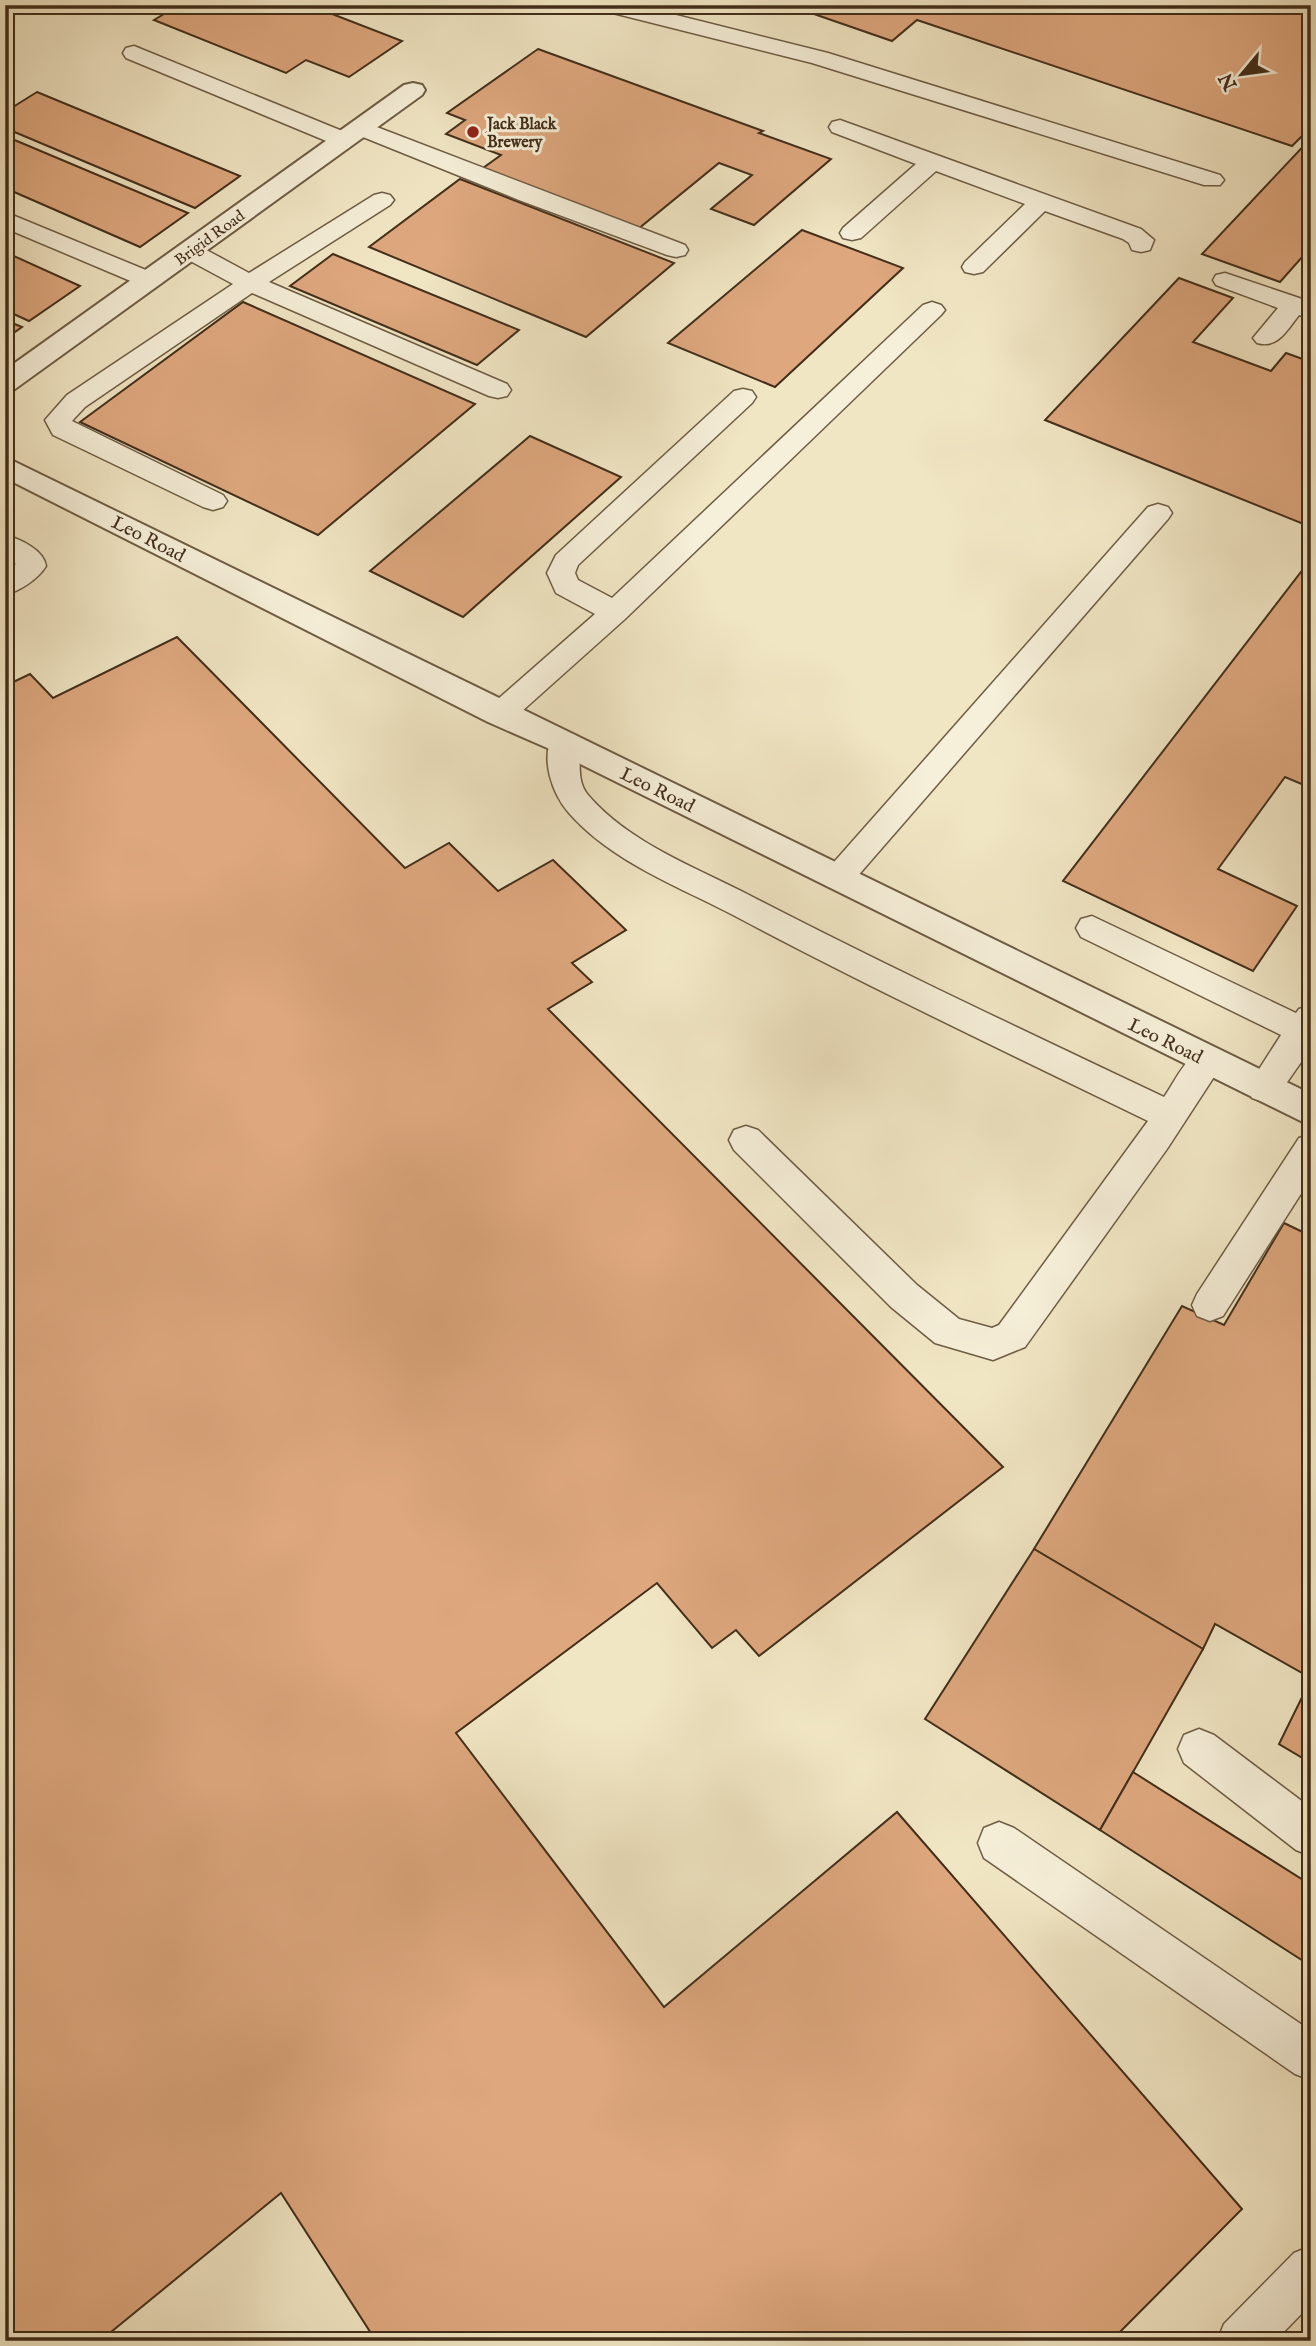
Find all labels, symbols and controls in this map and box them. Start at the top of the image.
north arrow [1208,38,1278,108]
text: N [1214,68,1244,95]
place label: Jack Black Brewery [485,115,557,153]
marker: Jack Black Brewery [465,124,481,140]
street label: Brigid Road [171,206,250,271]
street label: Leo Road [107,511,190,569]
street label: Leo Road [616,763,699,819]
street label: Leo Road [1124,1014,1207,1070]

